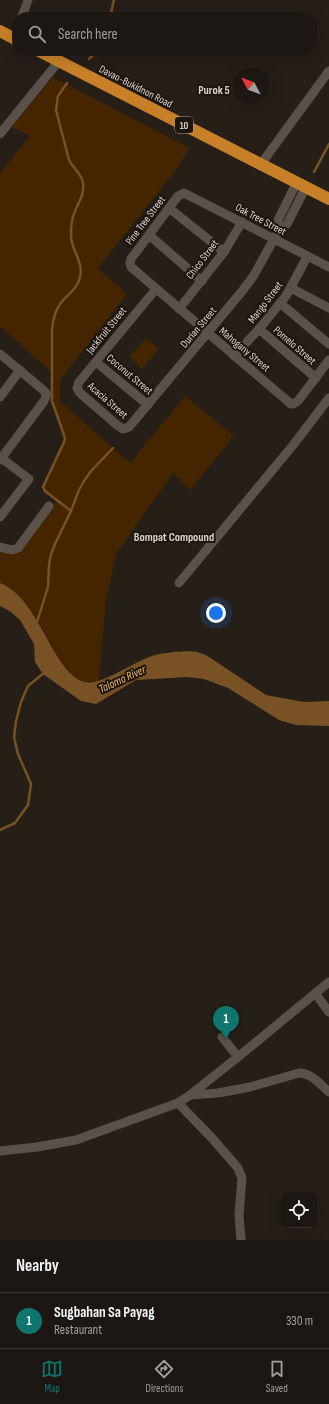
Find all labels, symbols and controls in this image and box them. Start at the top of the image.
search box [12,12,317,56]
icon: search [26,23,48,45]
text: Search here [58,25,118,44]
street label: Davao-Bukidnon Road [97,62,175,111]
north arrow [233,68,269,104]
district label: Purok 5 [198,83,230,98]
road number: 10 [175,117,193,133]
street label: Pine Tree Street [123,193,168,247]
street label: Oak Tree Street [233,201,289,239]
street label: Chico Street [183,237,222,282]
street label: Mango Street [245,278,286,326]
street label: Jackfruit Street [83,304,130,357]
street label: Durian Street [178,304,220,350]
street label: Pomelo Street [271,323,319,368]
street label: Mahogany Street [217,324,273,375]
street label: Coconut Street [104,351,156,398]
street label: Acacia Street [84,379,131,422]
district label: Bompat Compound [134,530,214,545]
your location [206,603,226,623]
water label: Talomo River [96,662,149,697]
pin: 1 [213,1006,239,1039]
map controls [281,1192,317,1228]
button: locate [281,1192,317,1228]
text: Nearby [16,1256,59,1276]
text: Sugbahan Sa Payag [54,1303,154,1322]
text: 1 [26,1313,32,1329]
text: 330 m [286,1313,313,1329]
text: Restaurant [54,1322,102,1338]
tab: Map [41,1358,63,1395]
tab: Directions [146,1358,183,1395]
tab: Saved [266,1358,288,1395]

